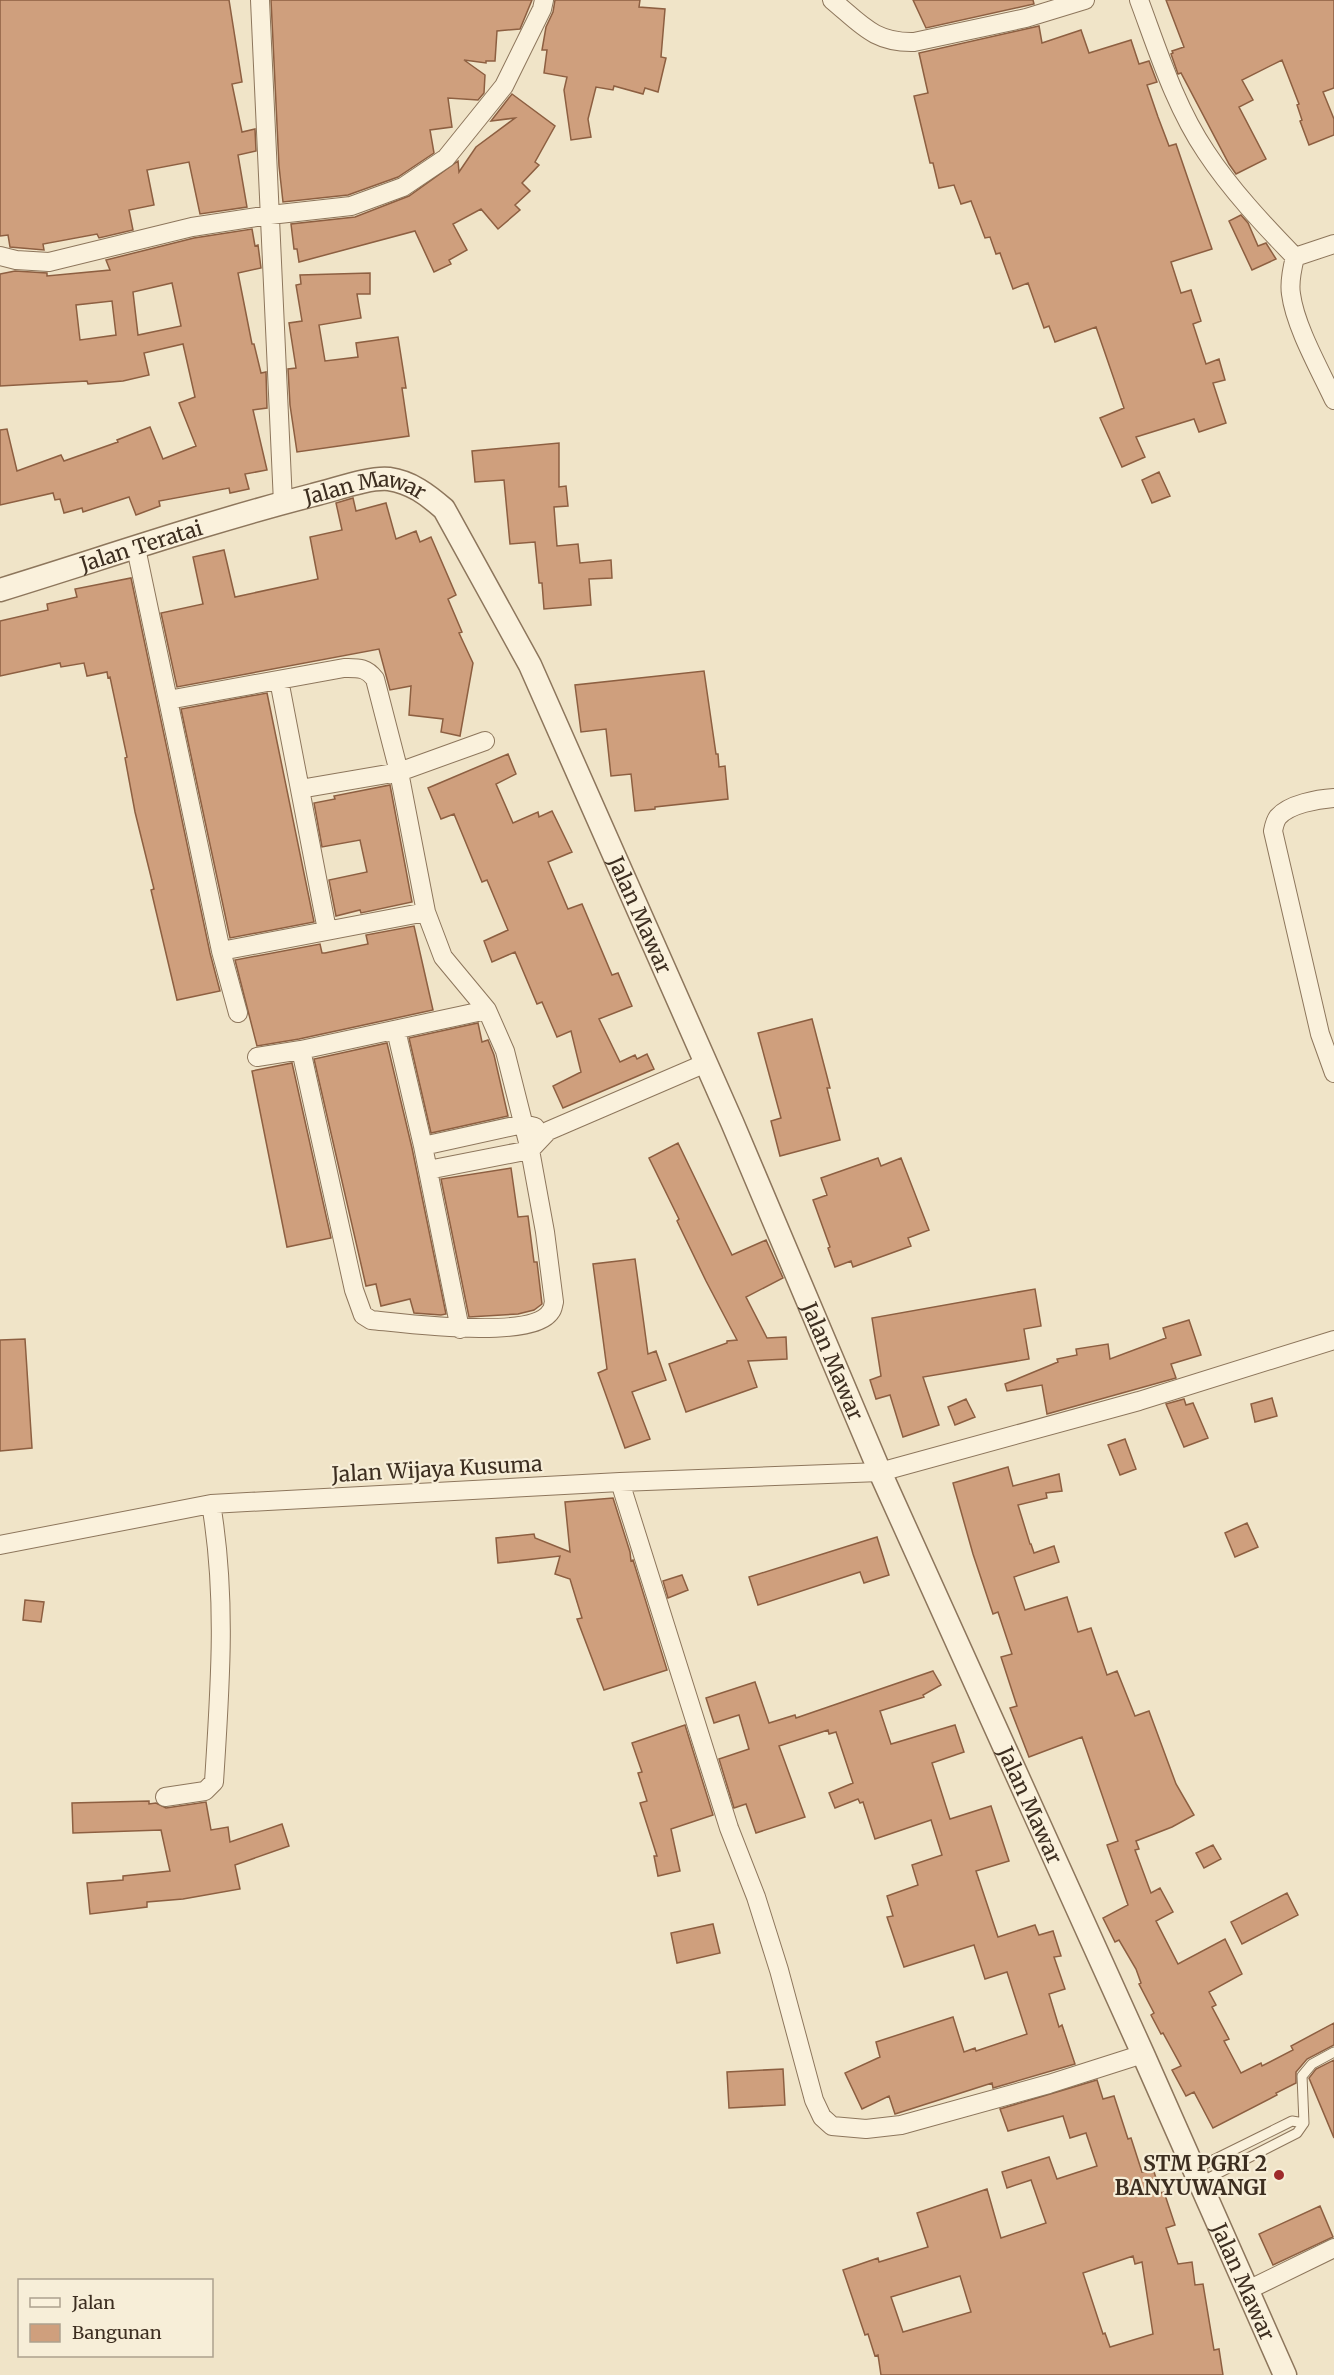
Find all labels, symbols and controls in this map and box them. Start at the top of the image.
street label: Jalan Mawar [300,465,432,511]
street label: Jalan Teratai [75,514,206,578]
street label: Jalan Mawar [602,851,678,978]
street label: Jalan Mawar [796,1297,870,1424]
street label: Jalan Wijaya Kusuma [330,1450,543,1488]
street label: Jalan Mawar [992,1741,1069,1868]
place label: STM PGRI 2 BANYUWANGI [1114,2150,1267,2201]
marker: STM PGRI 2 BANYUWANGI [1272,2168,1286,2182]
street label: Jalan Mawar [1206,2218,1281,2344]
legend [18,2279,213,2357]
text: Jalan [71,2291,115,2314]
text: Bangunan [72,2321,162,2344]

